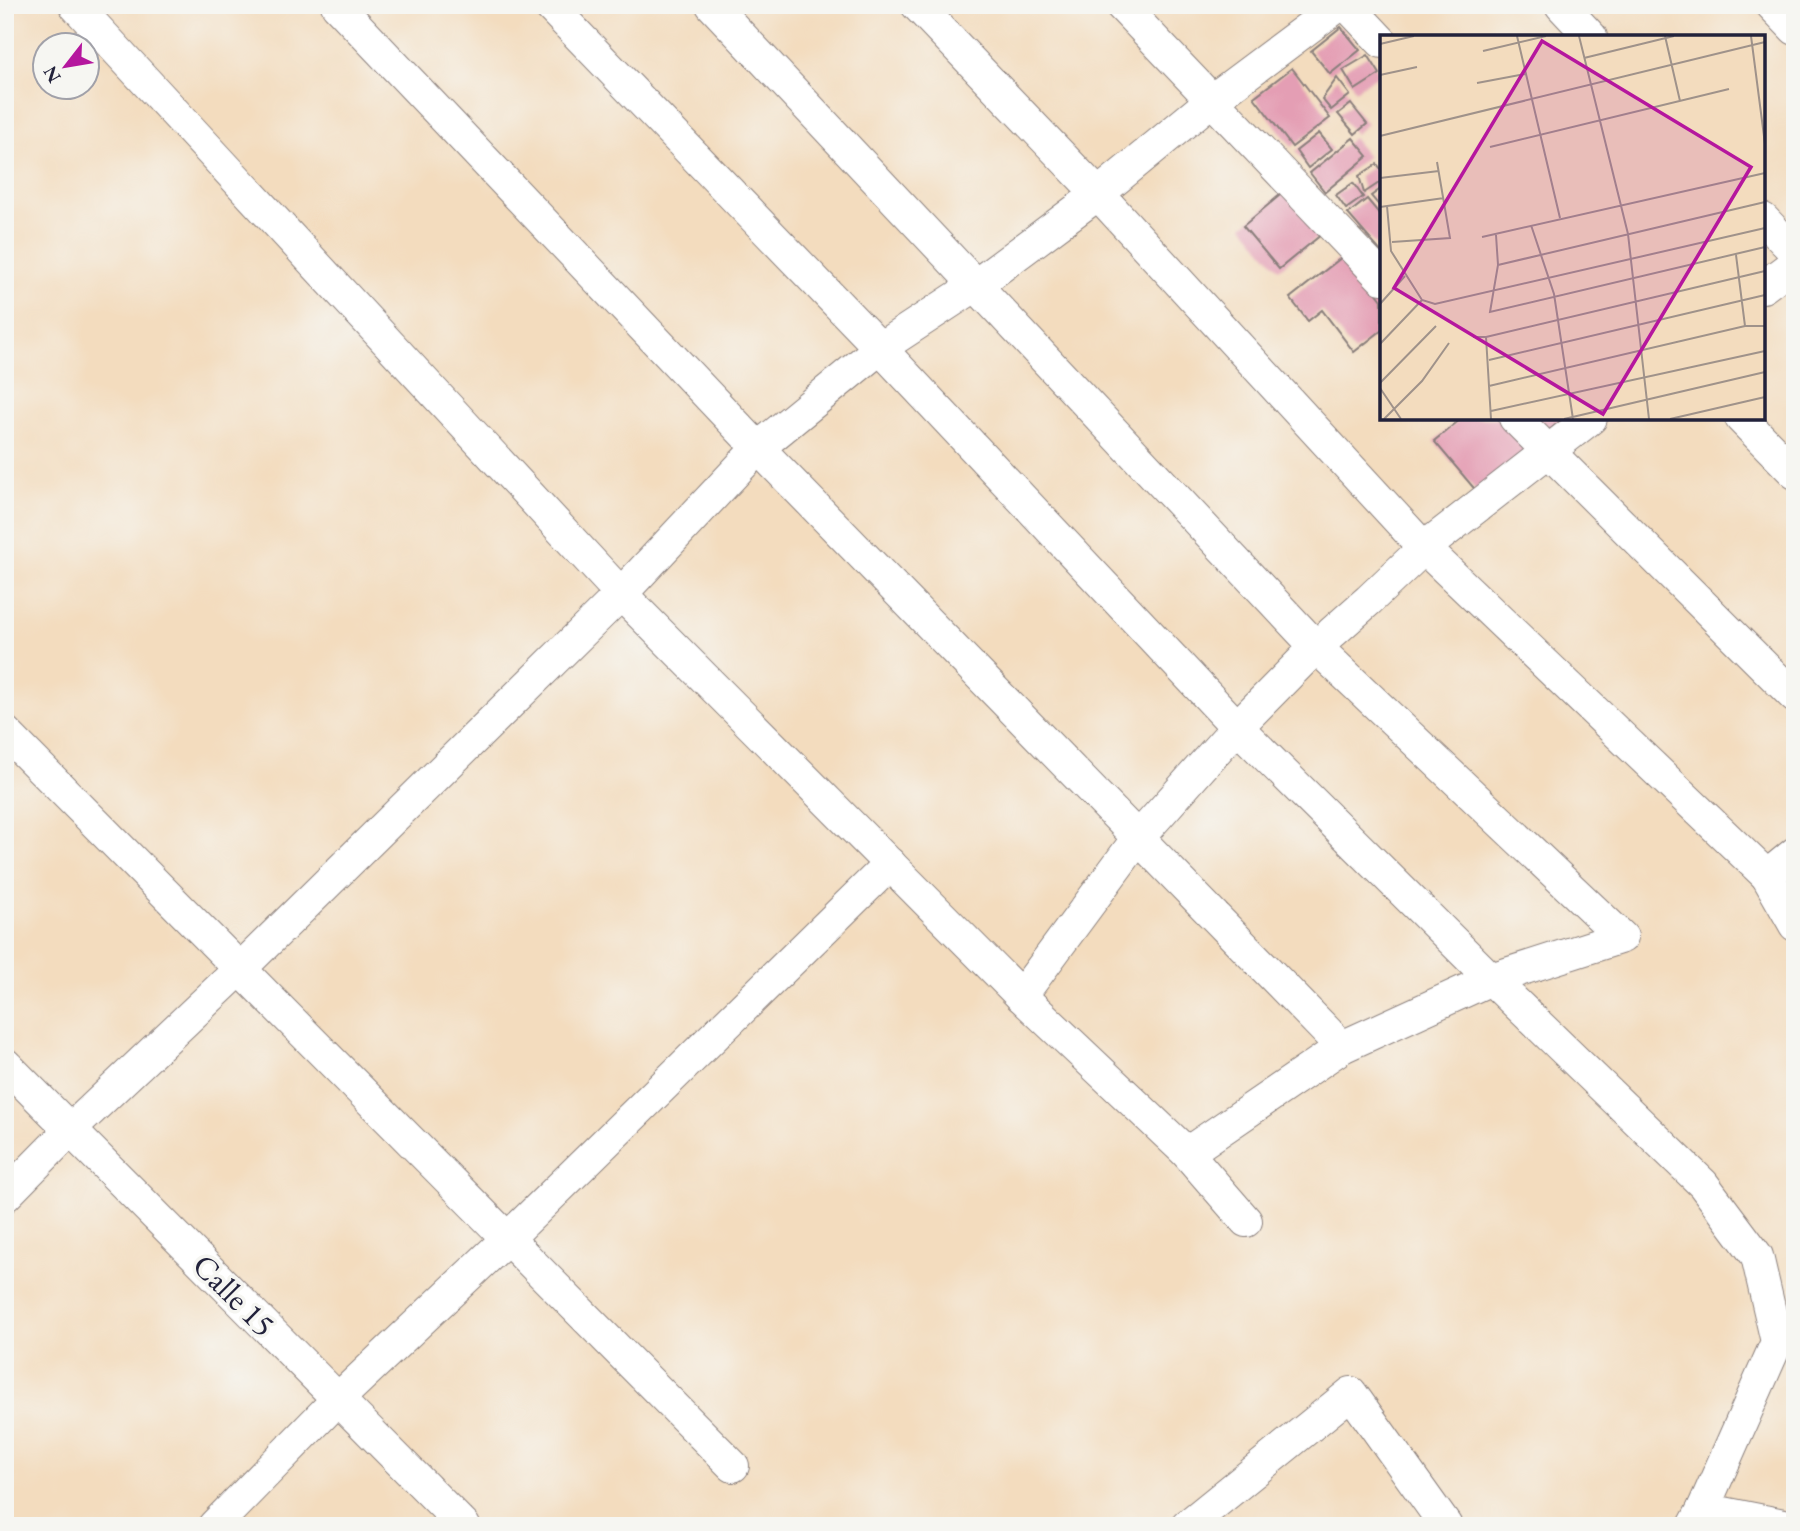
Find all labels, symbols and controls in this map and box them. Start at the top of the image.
north arrow [32,32,102,102]
inset map [1380,35,1765,420]
text: N [37,61,67,88]
street label: Calle 15 [184,1245,284,1345]

